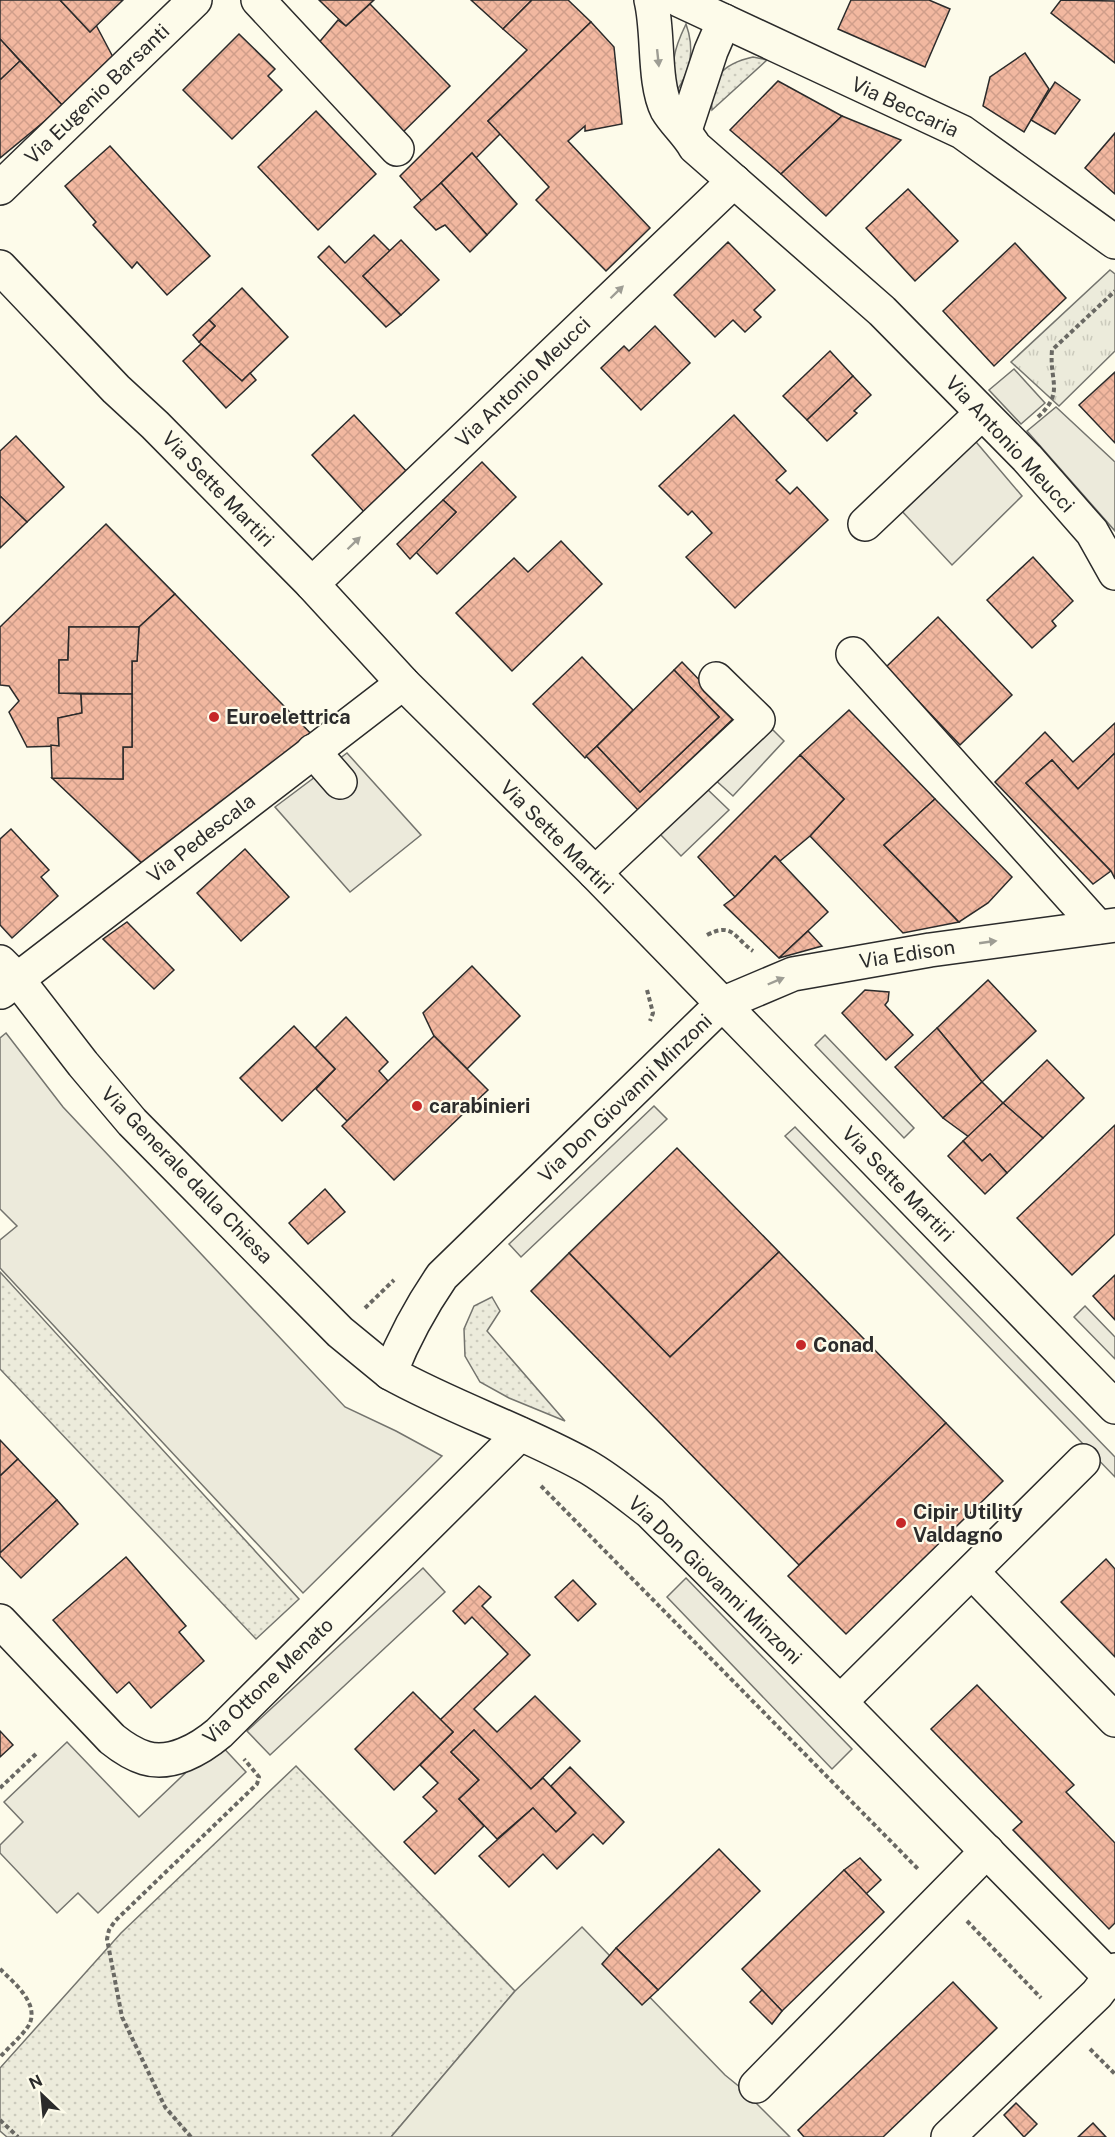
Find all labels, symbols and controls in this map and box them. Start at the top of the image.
street label: Via Eugenio Barsanti [20,19,174,169]
one-way arrow [653,48,662,67]
street label: Via Beccaria [848,72,962,142]
one-way arrow [609,286,623,300]
street label: Via Antonio Meucci [451,312,595,452]
street label: Via Antonio Meucci [941,371,1079,517]
street label: Via Sette Martiri [157,426,279,552]
one-way arrow [347,536,362,550]
place label: Euroelettrica [226,705,351,729]
marker: Euroelettrica [207,710,221,724]
street label: Via Sette Martiri [495,775,619,899]
street label: Via Pedescala [142,788,260,888]
street label: Via Edison [857,935,957,973]
one-way arrow [978,937,997,947]
one-way arrow [767,976,785,986]
street label: Via Don Giovanni Minzoni [533,1009,717,1187]
street label: Via Generale dalla Chiesa [96,1082,278,1268]
place label: carabinieri [429,1094,530,1118]
marker: carabinieri [410,1099,424,1113]
street label: Via Sette Martiri [837,1121,959,1247]
place label: Conad [813,1333,874,1357]
marker: Conad [794,1338,808,1352]
street label: Via Don Giovanni Minzoni [623,1491,807,1669]
place label: Cipir Utility Valdagno [913,1500,1023,1547]
marker: Cipir Utility Valdagno [894,1516,908,1530]
street label: Via Ottone Menato [198,1613,338,1749]
north arrow [12,2065,72,2125]
text: N [26,2071,45,2093]

